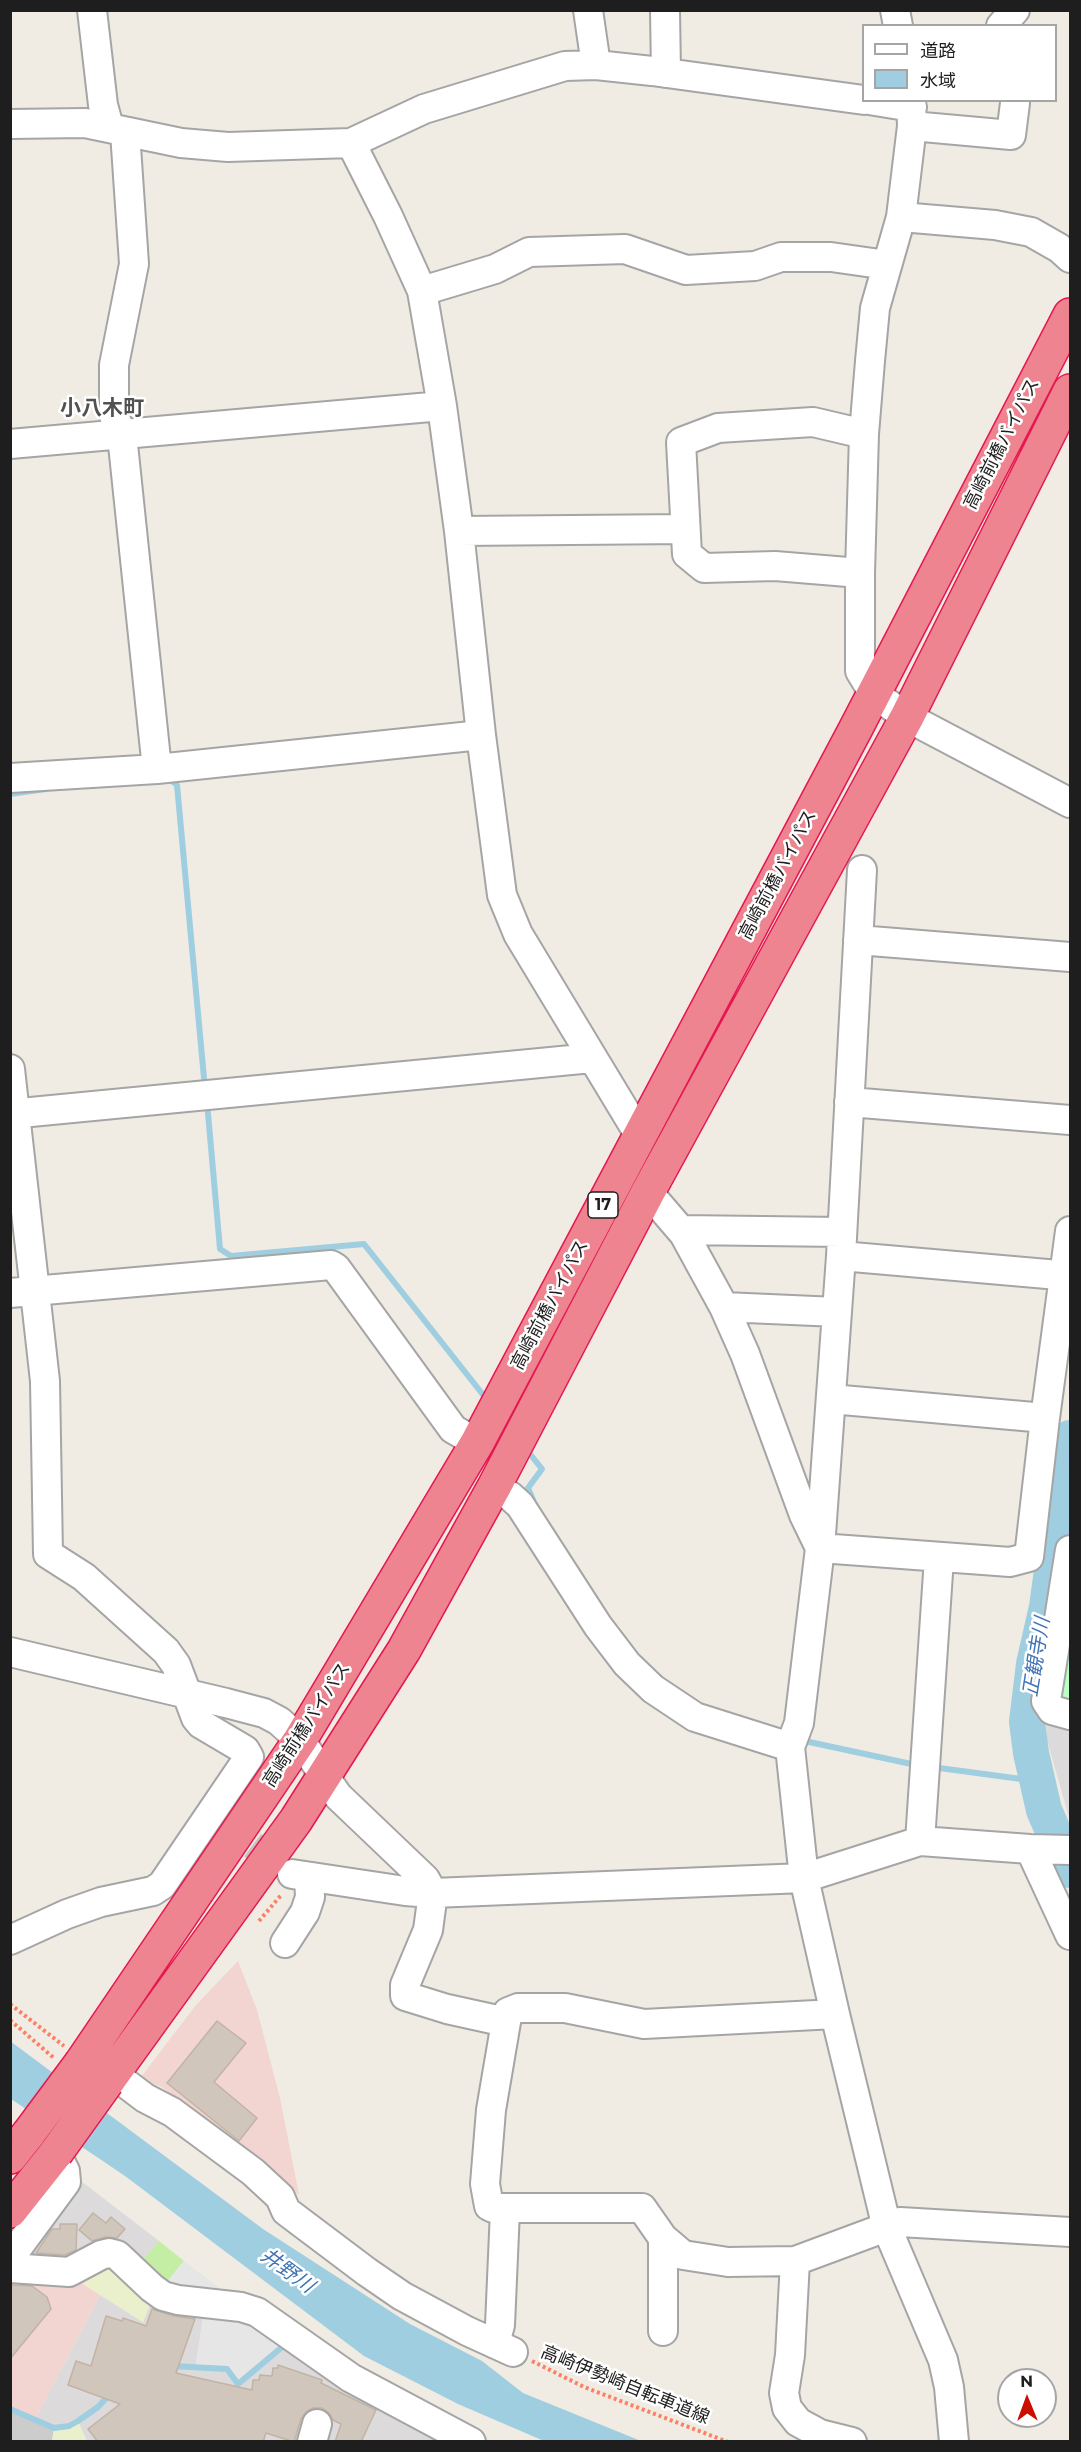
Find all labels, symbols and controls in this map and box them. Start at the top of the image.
legend [862,24,1057,102]
text: 道路 [920,40,956,62]
text: 水域 [920,70,956,92]
street label: 高崎前橋バイパス [960,375,1044,513]
district label: 小八木町 [60,396,144,422]
street label: 高崎前橋バイパス [735,806,821,944]
road number: 17 [588,1192,618,1218]
street label: 高崎前橋バイパス [507,1236,593,1374]
water label: 正観寺川 [1019,1616,1055,1698]
street label: 高崎前橋バイパス [259,1659,355,1791]
water label: 井野川 [256,2244,318,2298]
street label: 高崎伊勢崎自転車道線 [538,2341,712,2429]
north arrow [997,2368,1057,2428]
text: N [1020,2372,1033,2391]

